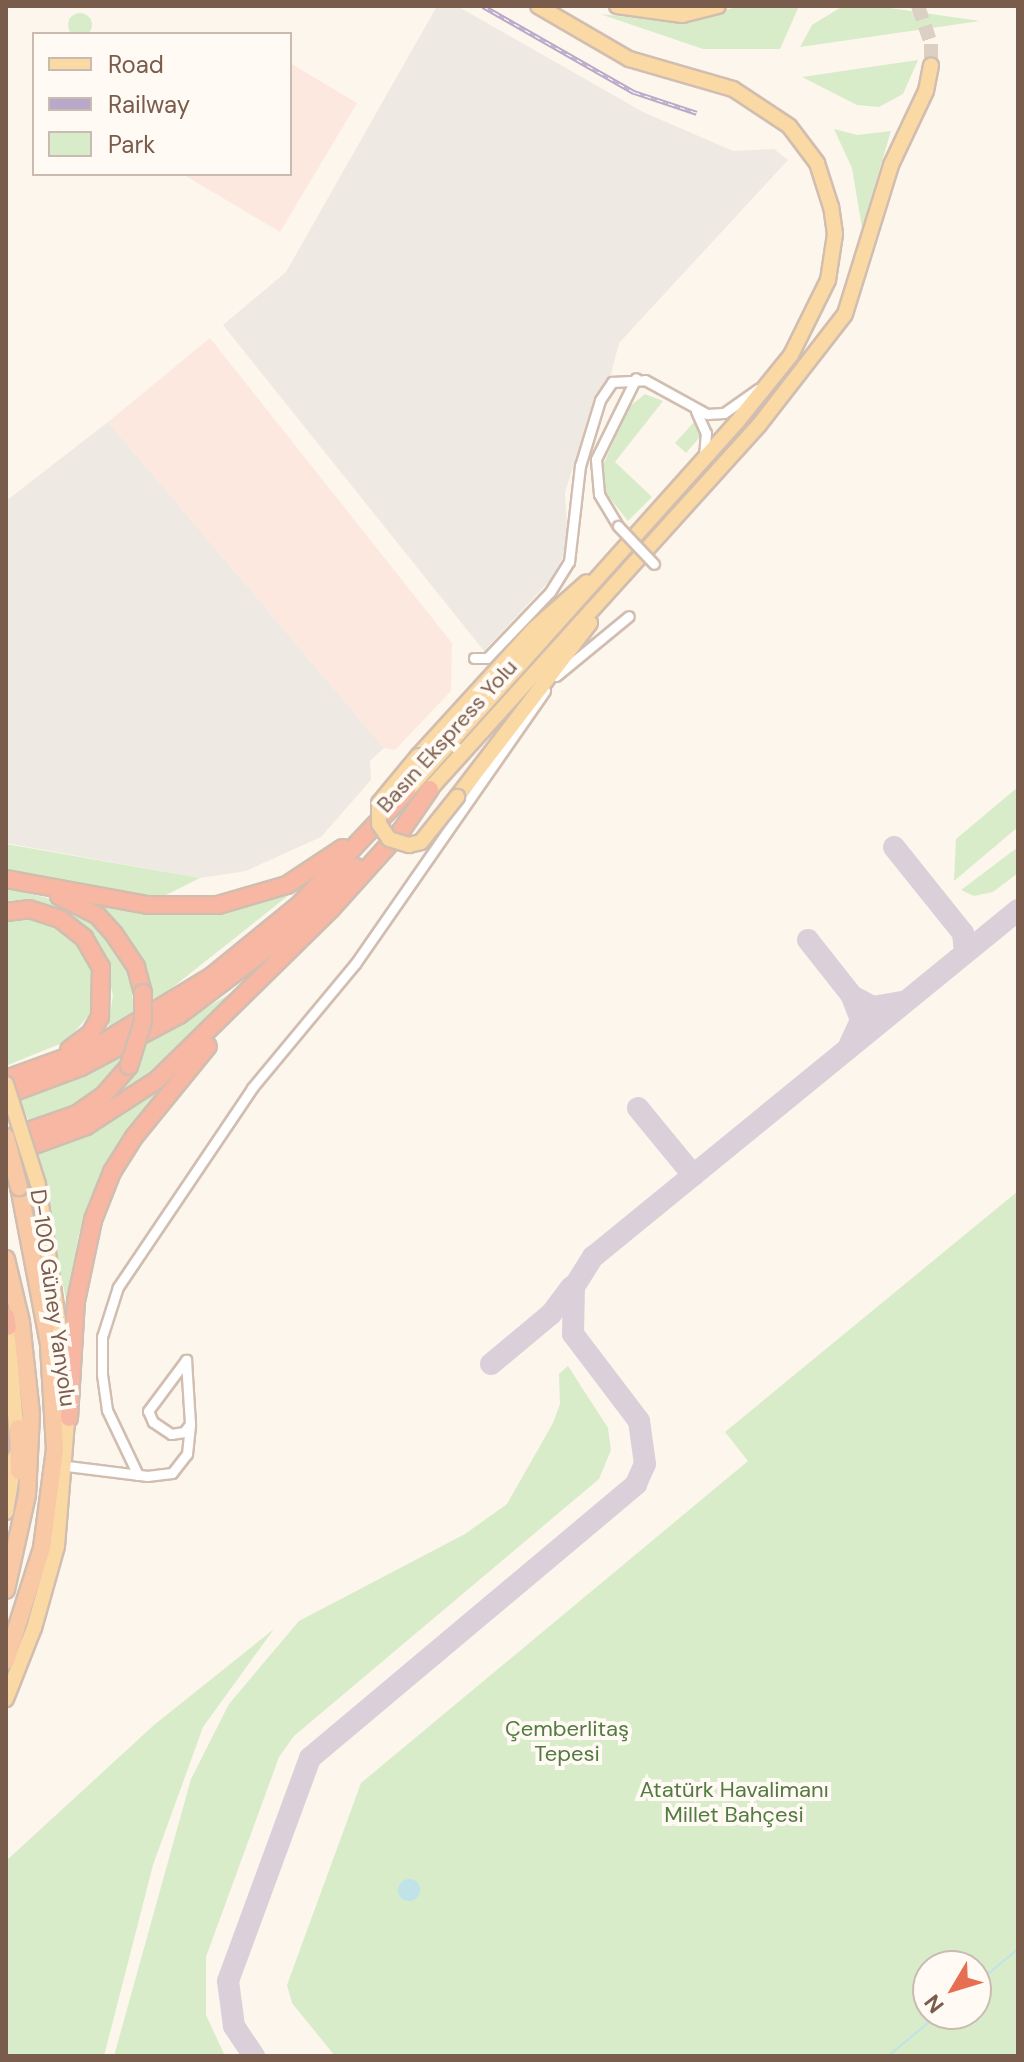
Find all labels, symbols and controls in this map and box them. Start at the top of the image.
legend [32,32,292,176]
text: Road [108,49,164,80]
text: Railway [108,89,190,120]
text: Park [108,129,155,160]
street label: Basın Ekspress Yolu [371,654,523,818]
street label: D-100 Güney Yanyolu [25,1188,81,1408]
park label: Çemberlitaş Tepesi [505,1715,629,1766]
park label: Atatürk Havalimanı Millet Bahçesi [639,1776,829,1828]
north arrow [912,1950,992,2030]
text: N [918,1989,951,2019]

